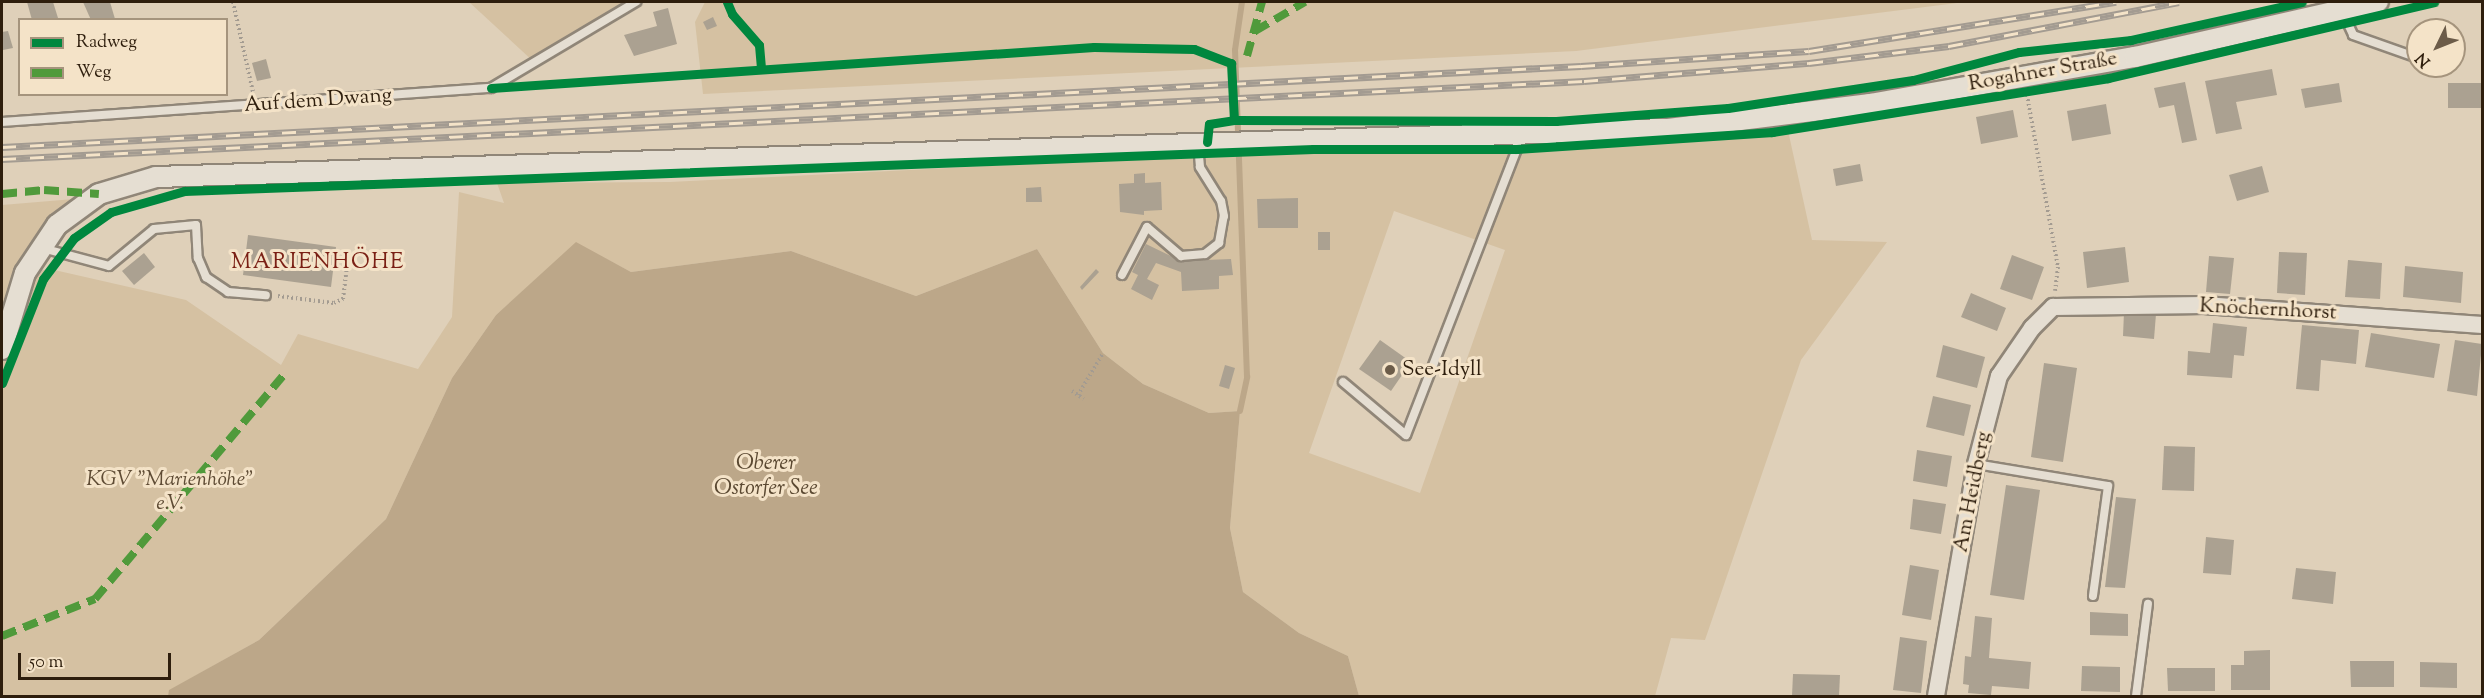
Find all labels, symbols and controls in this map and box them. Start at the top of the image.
legend [18,18,228,96]
north arrow [2406,18,2466,78]
text: Radweg [76,30,137,56]
street label: Rogahner Straße [1967,47,2119,97]
text: N [2411,47,2437,72]
text: Weg [76,60,111,86]
street label: Auf dem Dwang [243,83,393,119]
district label: MARIENHÖHE [231,251,405,277]
street label: Knöchernhorst [2199,294,2337,326]
place label: See-Idyll [1402,357,1482,383]
marker: See-Idyll [1383,363,1397,377]
street label: Am Heidberg [1949,429,1997,555]
water label: Oberer Ostorfer See [714,451,818,502]
park label: KGV "Marienhöhe" e.V. [86,467,254,517]
scale bar [21,641,174,679]
text: 50 m [29,650,63,676]

